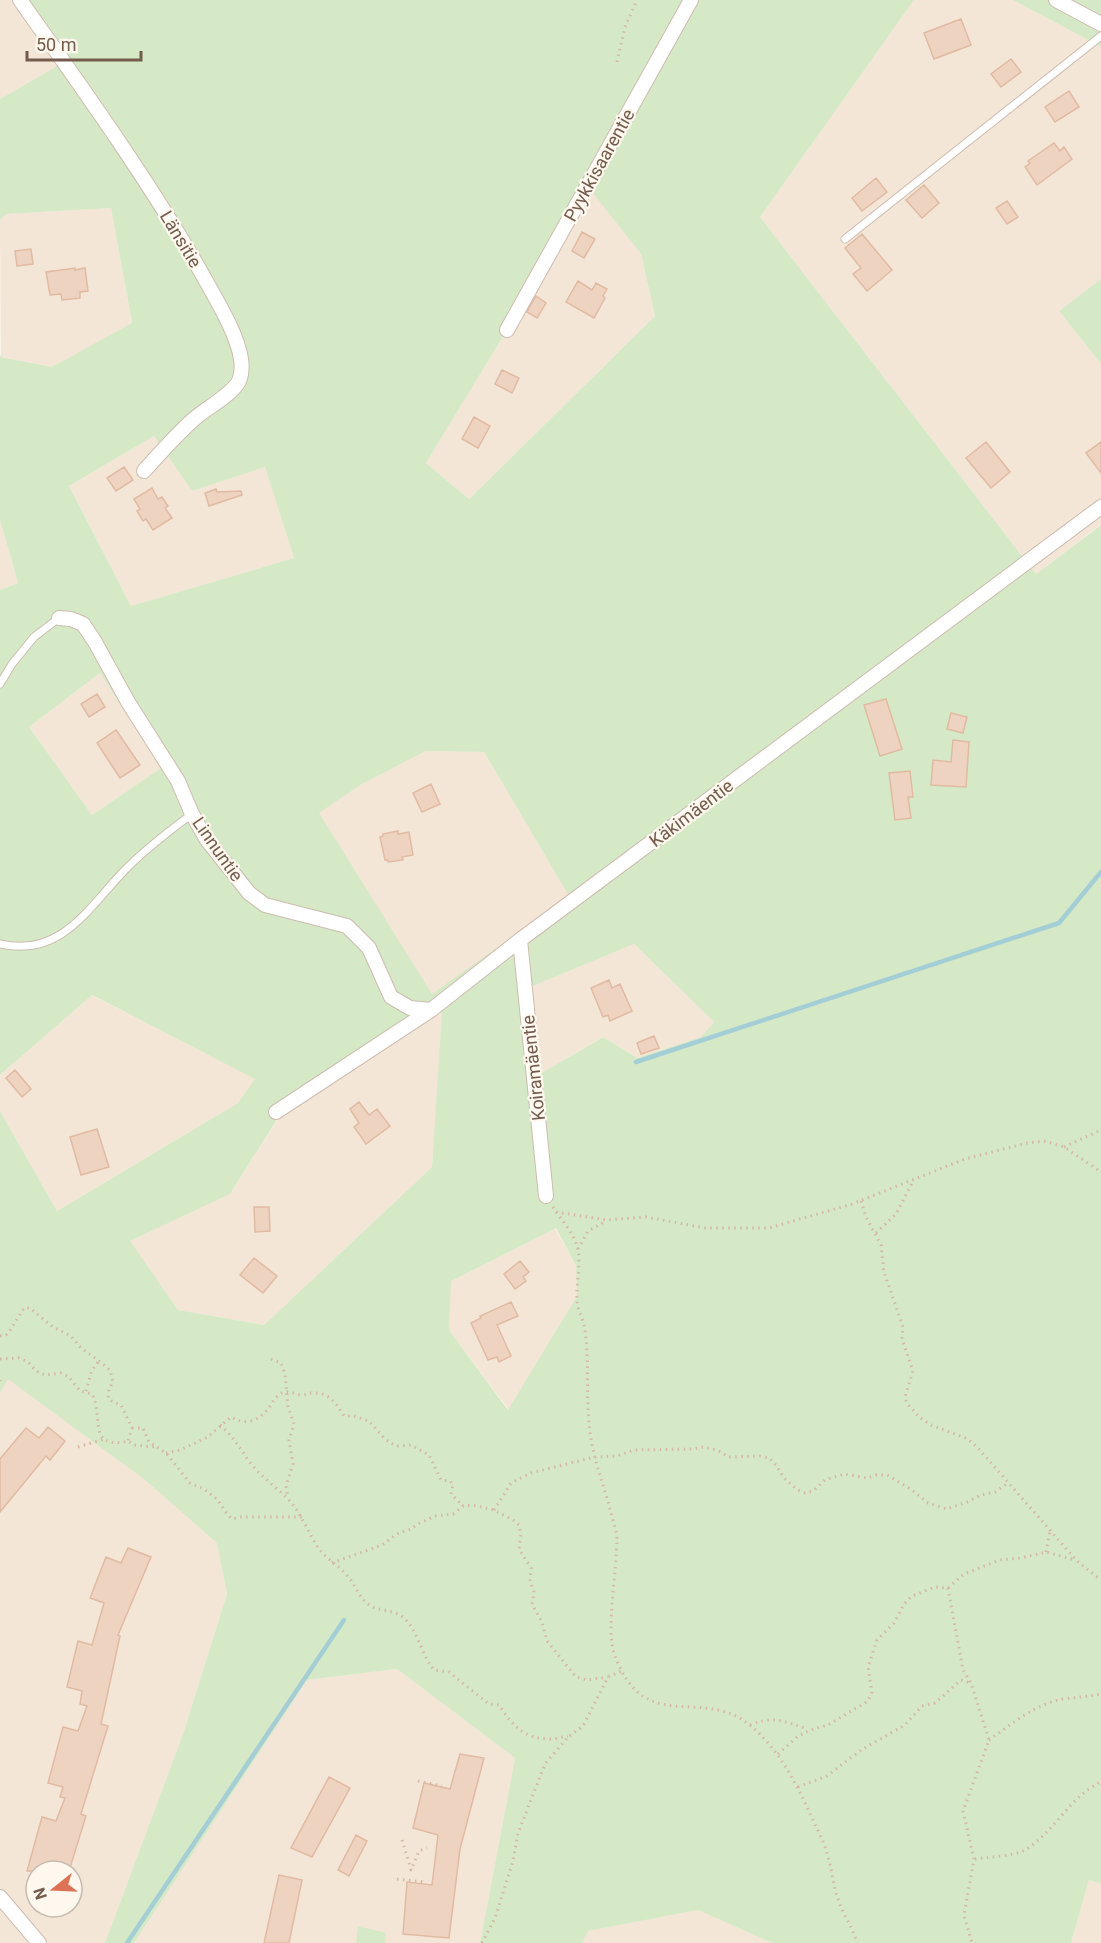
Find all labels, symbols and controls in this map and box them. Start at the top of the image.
scale bar [27,24,141,62]
text: 50 m [36,34,76,55]
street label: Pyykkisaarentie [559,105,639,225]
street label: Länsitie [156,207,206,271]
street label: Käkimäentie [645,775,737,851]
street label: Linnuntie [188,813,248,885]
street label: Koiramäentie [517,1014,549,1122]
north arrow [24,1859,84,1919]
text: N [29,1885,51,1902]

